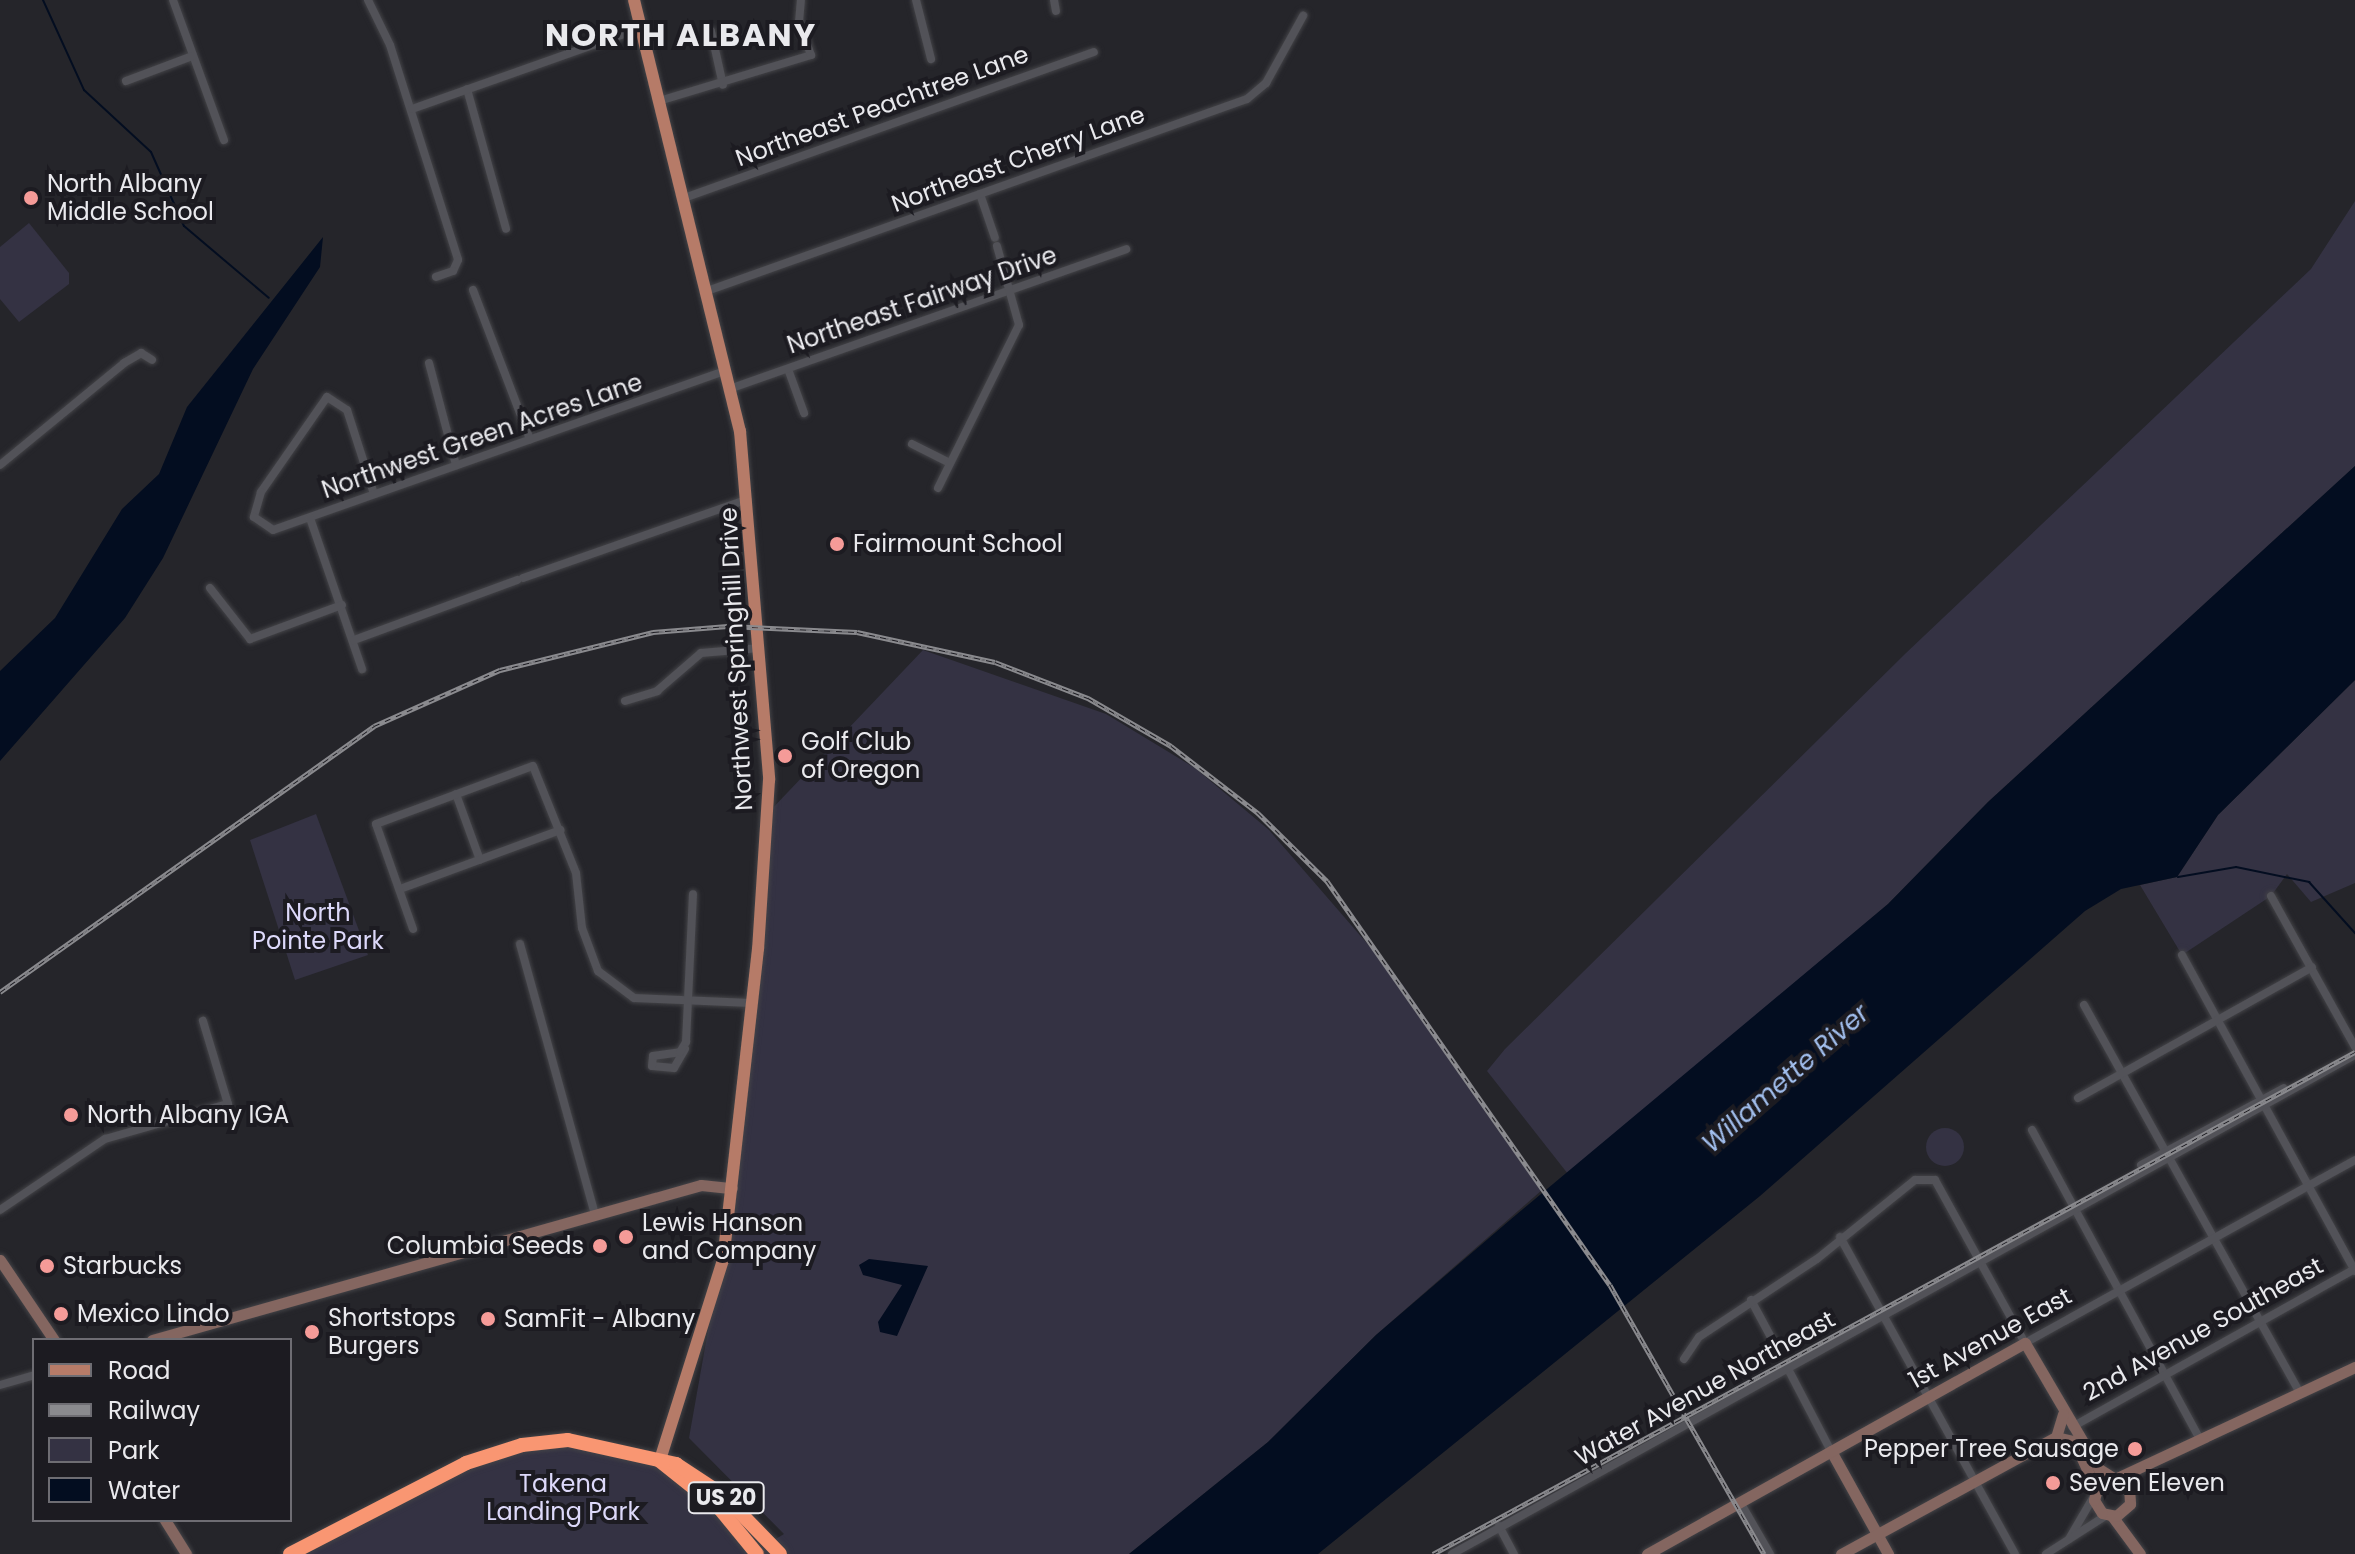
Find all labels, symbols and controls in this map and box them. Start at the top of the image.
district label: NORTH ALBANY [545,16,817,54]
street label: Northeast Peachtree Lane [732,40,1032,172]
street label: Northeast Cherry Lane [887,100,1149,218]
place label: North Albany Middle School [47,170,214,226]
marker: North Albany Middle School [22,189,40,207]
street label: Northeast Fairway Drive [783,240,1061,360]
street label: Northwest Green Acres Lane [318,368,646,504]
street label: Northwest Springhill Drive [714,506,758,812]
place label: Fairmount School [853,530,1063,558]
marker: Fairmount School [828,535,846,553]
place label: Golf Club of Oregon [801,728,920,784]
marker: Golf Club of Oregon [776,747,794,765]
park label: North Pointe Park [252,899,384,955]
water label: Willamette River [1696,998,1876,1160]
place label: North Albany IGA [87,1101,289,1129]
marker: North Albany IGA [62,1106,80,1124]
place label: Lewis Hanson and Company [642,1209,816,1265]
marker: Lewis Hanson and Company [617,1228,635,1246]
place label: Columbia Seeds [387,1232,584,1260]
marker: Columbia Seeds [591,1237,609,1255]
street label: 2nd Avenue Southeast [2078,1251,2328,1407]
place label: Starbucks [63,1252,182,1280]
marker: Starbucks [38,1257,56,1275]
street label: 1st Avenue East [1904,1281,2076,1395]
place label: Mexico Lindo [77,1300,229,1328]
place label: Shortstops Burgers [328,1304,456,1360]
street label: Water Avenue Northeast [1570,1304,1840,1472]
marker: Mexico Lindo [52,1305,70,1323]
place label: SamFit - Albany [504,1305,695,1333]
marker: SamFit - Albany [479,1310,497,1328]
marker: Shortstops Burgers [303,1323,321,1341]
legend [32,1338,292,1522]
text: Road [108,1354,170,1387]
text: Railway [108,1394,200,1427]
text: Park [108,1434,159,1467]
place label: Pepper Tree Sausage [1864,1435,2119,1463]
marker: Pepper Tree Sausage [2126,1440,2144,1458]
place label: Seven Eleven [2069,1469,2225,1497]
park label: Takena Landing Park [486,1470,640,1526]
text: Water [108,1474,180,1507]
marker: Seven Eleven [2044,1474,2062,1492]
road number: US 20 [686,1480,766,1516]

